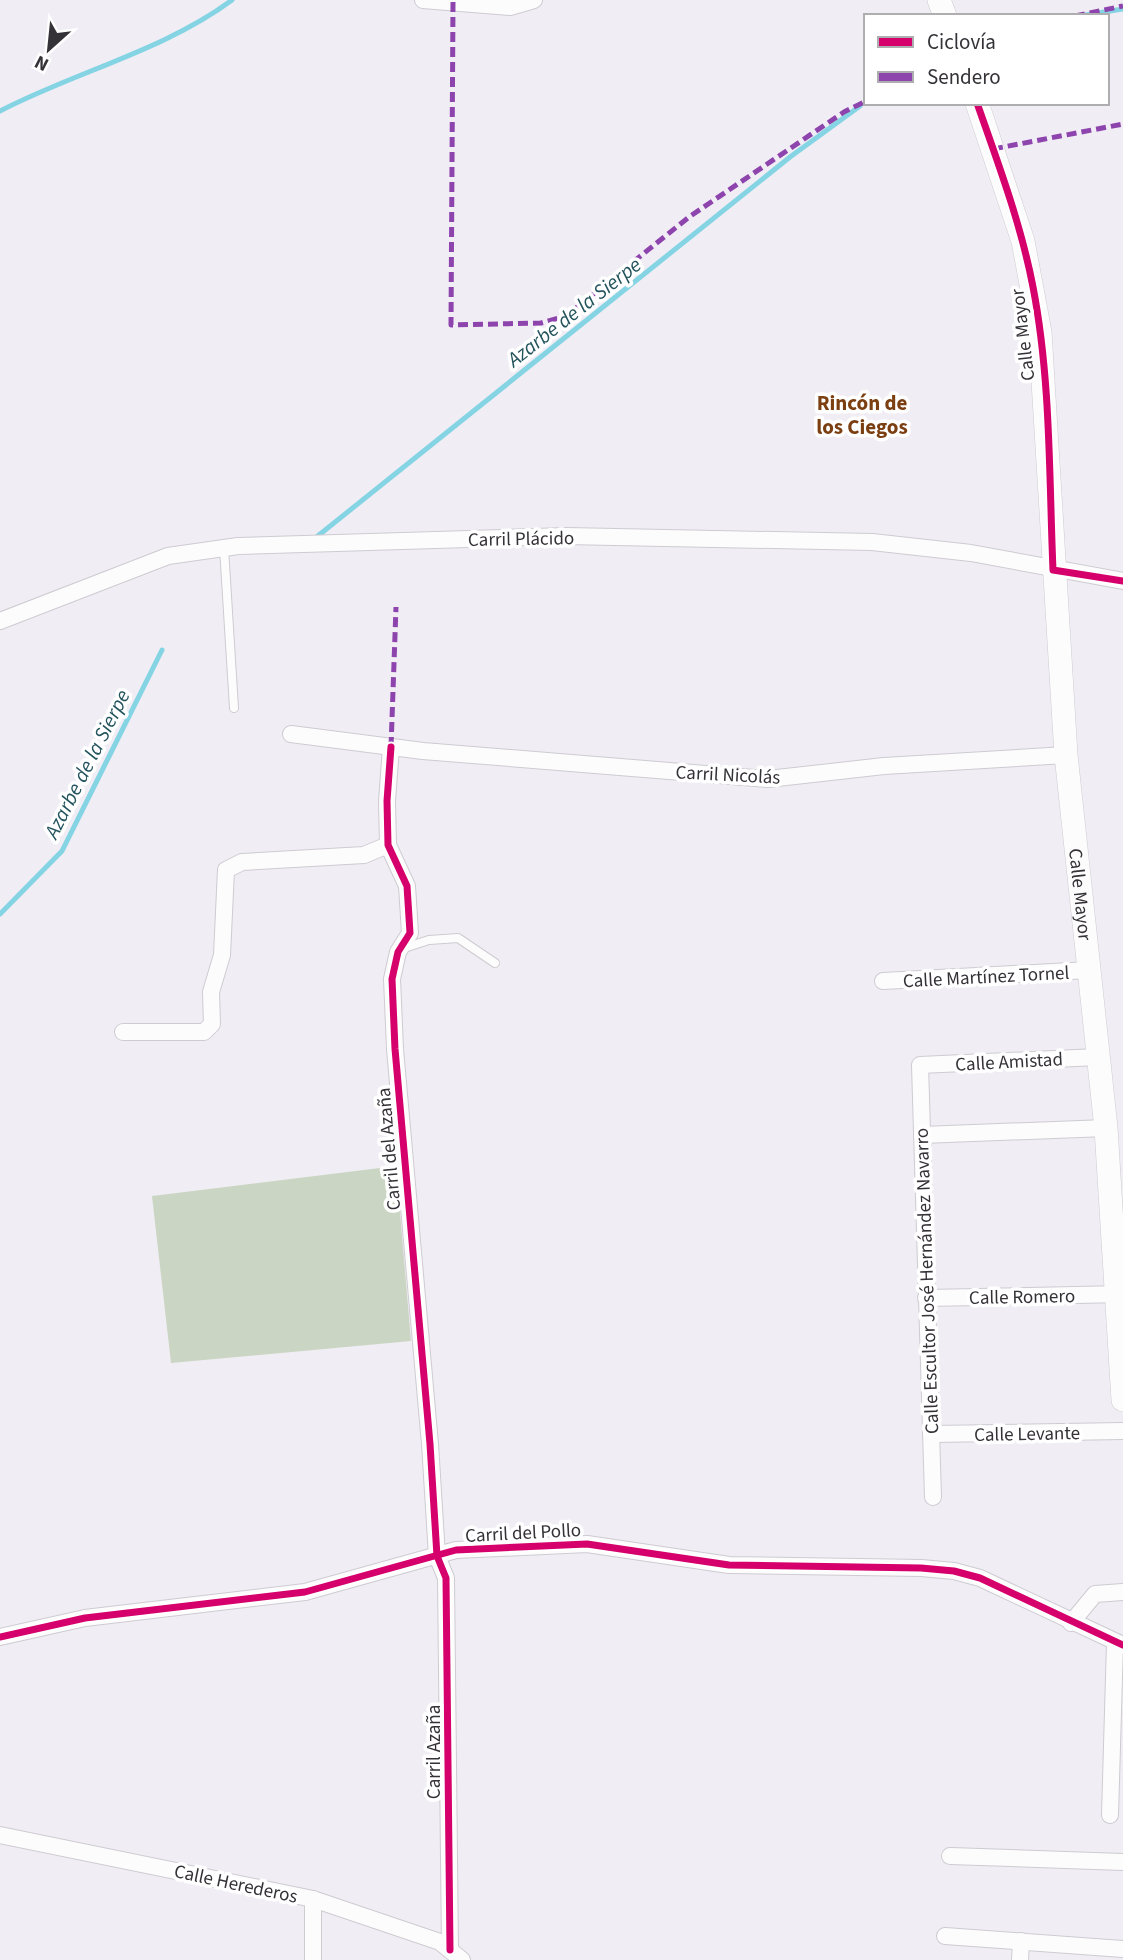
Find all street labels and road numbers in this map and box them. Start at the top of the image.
street label: Calle Mayor [1004,287,1043,382]
street label: Carril Plácido [468,525,574,554]
street label: Carril Nicolás [675,759,781,792]
street label: Calle Mayor [1061,847,1098,942]
street label: Calle Martínez Tornel [902,960,1070,995]
street label: Calle Amistad [955,1046,1064,1079]
street label: Carril del Azaña [371,1086,408,1211]
street label: Calle Escultor José Hernández Navarro [909,1127,946,1435]
street label: Calle Romero [969,1283,1075,1312]
street label: Calle Levante [974,1420,1080,1449]
street label: Carril del Pollo [464,1517,582,1550]
street label: Carril Azaña [421,1705,448,1799]
street label: Calle Herederos [171,1858,300,1911]

